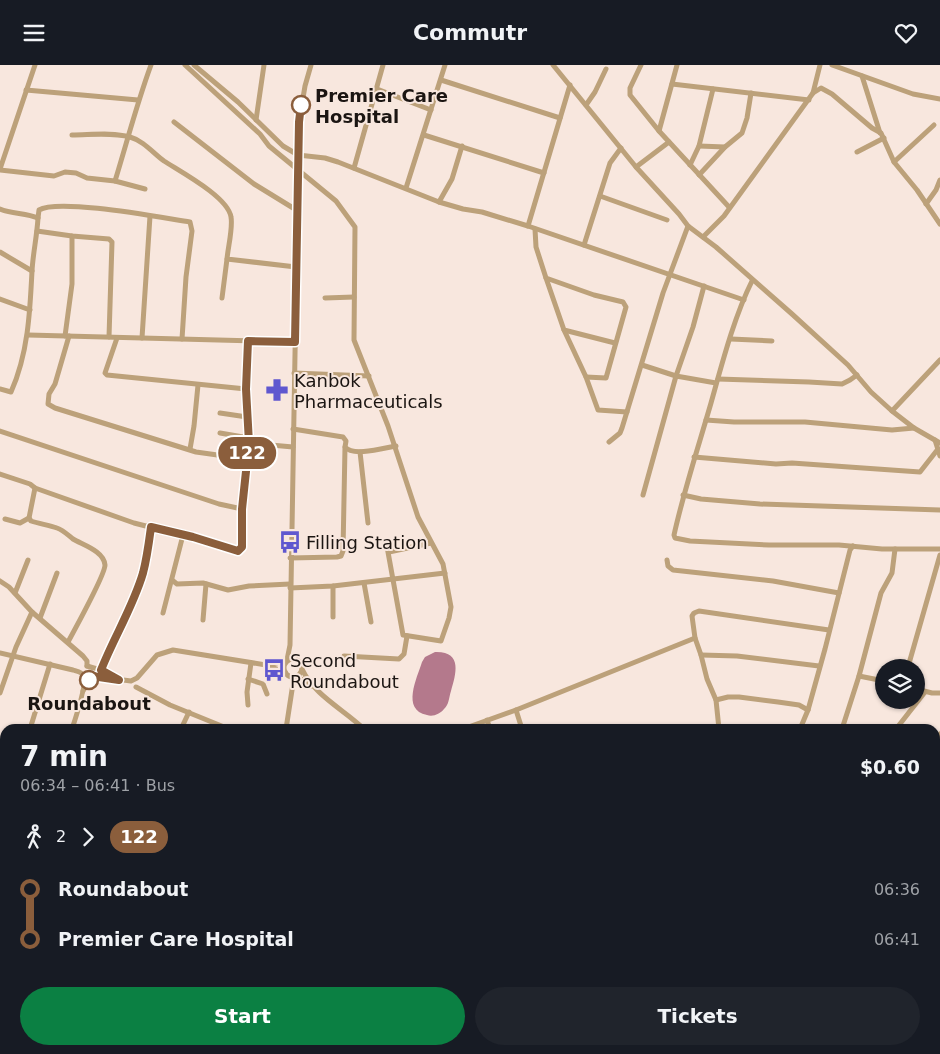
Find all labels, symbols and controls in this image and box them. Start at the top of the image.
icon: menu [20,19,48,47]
icon: heart [892,19,920,47]
text: Commutr [413,20,527,45]
place label: Premier Care Hospital [315,85,448,127]
marker: Premier Care Hospital [291,95,311,115]
place label: Kanbok Pharmaceuticals [294,370,443,412]
pharmacy icon: Kanbok Pharmaceuticals [264,377,290,403]
line badge: 122 [218,437,276,469]
text: 122 [228,442,266,463]
bus stop icon: Filling Station [277,529,303,555]
place label: Filling Station [306,532,428,553]
place label: Second Roundabout [290,650,399,692]
bus stop icon: Second Roundabout [261,657,287,683]
map controls [875,659,925,709]
button: layers [875,659,925,709]
marker: Roundabout [79,670,99,690]
place label: Roundabout [27,693,151,714]
text: 7 min [20,740,108,773]
text: $0.60 [860,756,920,778]
text: 06:34 – 06:41 · Bus [20,776,175,795]
icon: walk [20,823,48,851]
icon: forward [74,823,102,851]
text: 122 [120,826,158,847]
text: 2 [56,827,66,846]
text: Roundabout [58,878,188,900]
text: 06:36 [874,880,920,899]
text: Premier Care Hospital [58,928,294,950]
text: 06:41 [874,930,920,949]
button: Start [20,987,465,1045]
button: Tickets [475,987,920,1045]

